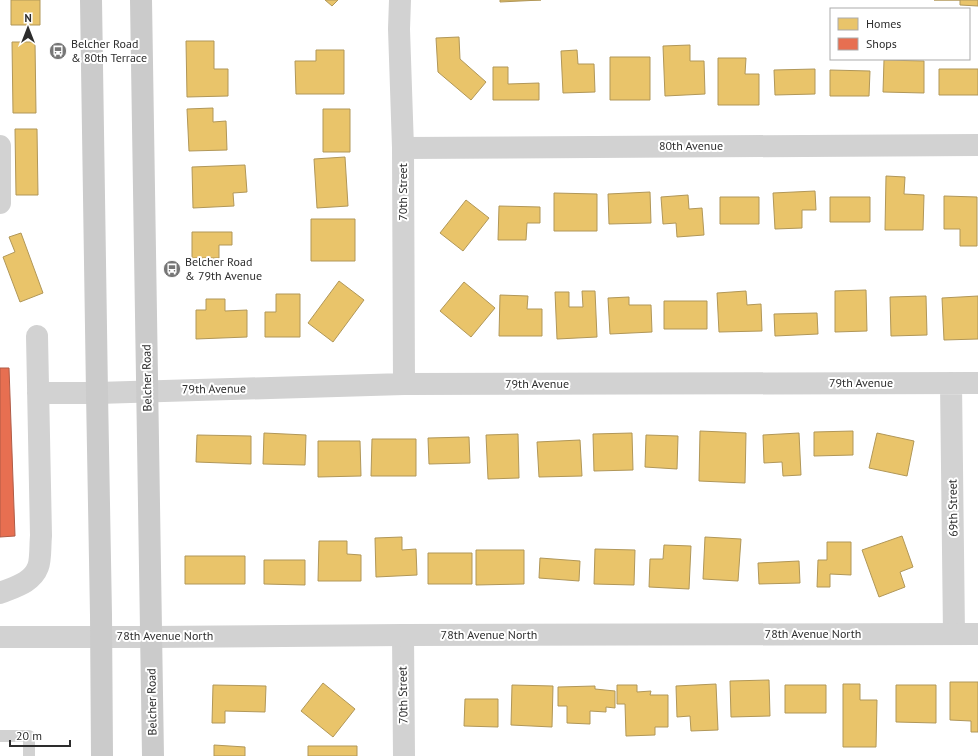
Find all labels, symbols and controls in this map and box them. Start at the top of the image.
north arrow [8,8,48,48]
legend [830,8,970,60]
text: N [24,11,32,25]
text: Homes [866,16,901,31]
place label: Belcher Road & 80th Terrace [71,36,147,65]
text: Shops [866,36,897,51]
bus stop icon: Belcher Road & 80th Terrace [48,41,68,61]
street label: 80th Avenue [659,138,723,153]
street label: 70th Street [395,163,410,221]
place label: Belcher Road & 79th Avenue [185,254,262,283]
bus stop icon: Belcher Road & 79th Avenue [162,259,182,279]
street label: Belcher Road [138,344,155,412]
street label: 79th Avenue [829,375,893,390]
street label: 79th Avenue [505,376,569,391]
street label: 79th Avenue [182,380,246,397]
street label: 69th Street [944,479,961,537]
street label: 78th Avenue North [765,626,861,641]
street label: 78th Avenue North [441,627,537,642]
street label: 78th Avenue North [117,628,213,643]
street label: 70th Street [394,666,411,724]
street label: Belcher Road [143,668,160,736]
scale bar [10,722,70,748]
text: 20 m [16,728,42,743]

